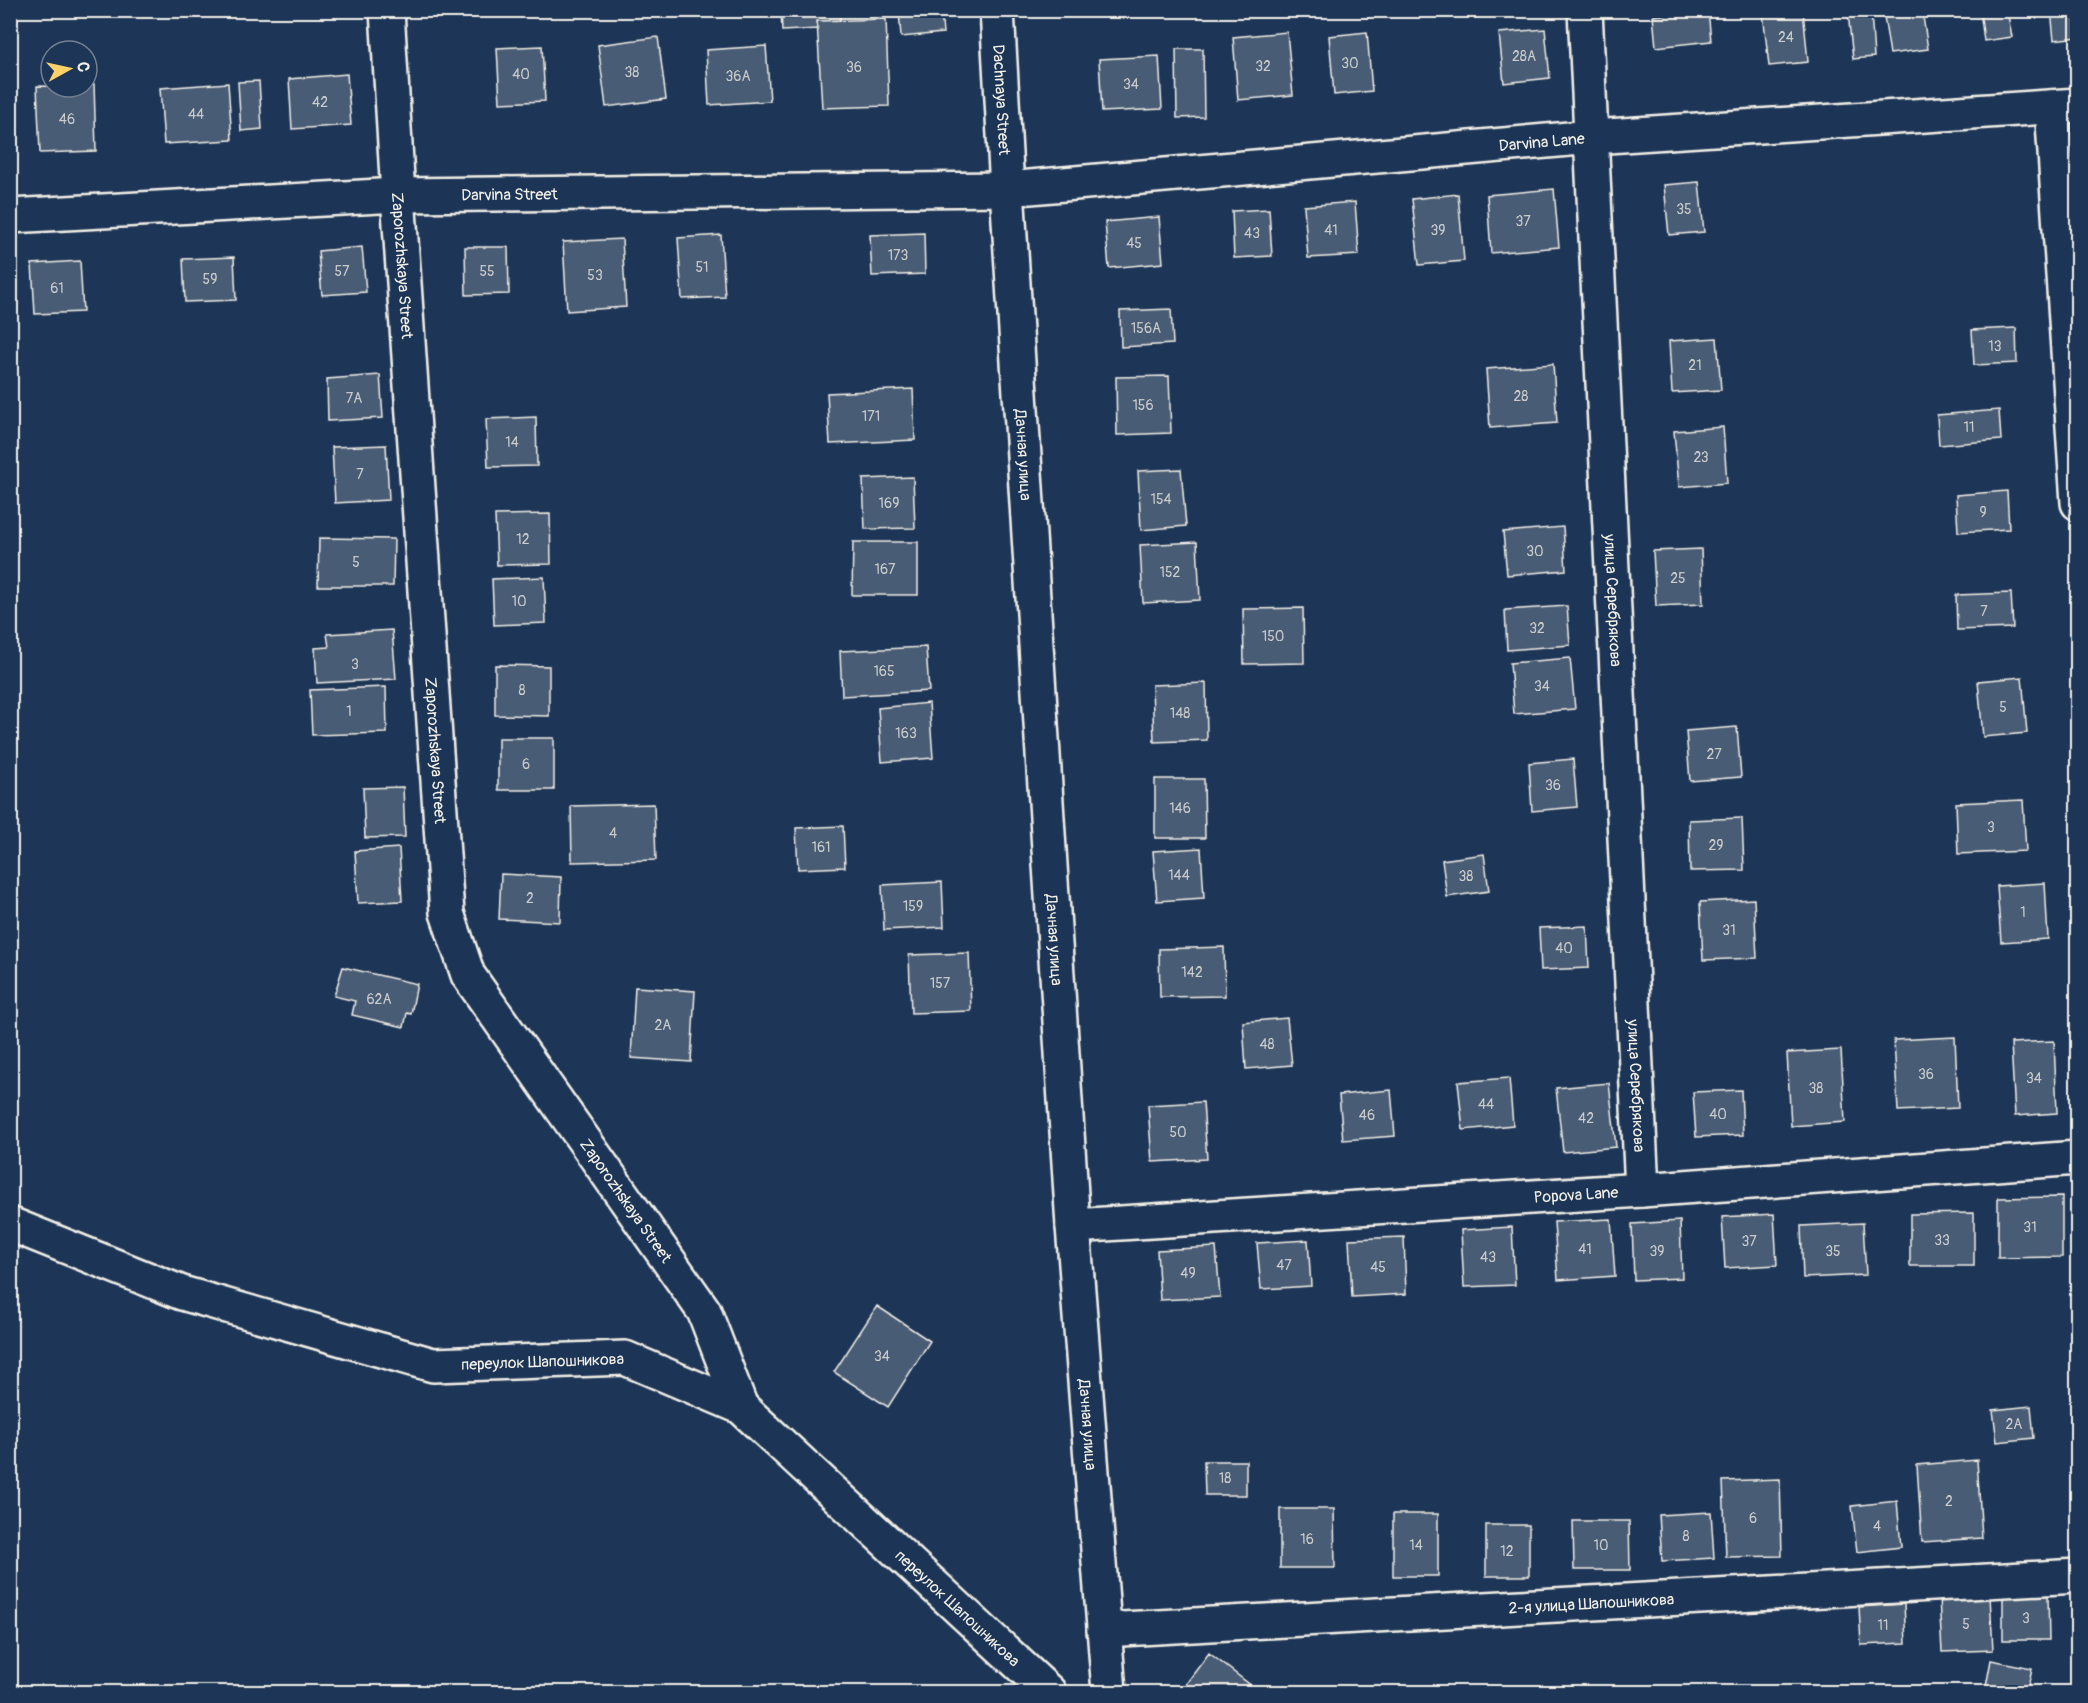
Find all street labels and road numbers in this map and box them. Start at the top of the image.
street label: Dachnaya Street [988,44,1014,156]
street label: Darvina Lane [1498,129,1586,156]
street label: Darvina Street [461,184,558,205]
street label: Zaporozhskaya Street [387,192,417,340]
street label: Дачная улица [1010,408,1036,501]
street label: улица Серебрякова [1599,532,1626,667]
street label: Zaporozhskaya Street [420,676,450,825]
street label: Дачная улица [1041,893,1067,986]
street label: улица Серебрякова [1623,1018,1649,1153]
street label: Zaporozhskaya Street [575,1135,676,1267]
street label: Popova Lane [1533,1183,1619,1208]
street label: переулок Шапошникова [461,1349,624,1375]
street label: Дачная улица [1074,1377,1101,1471]
street label: переулок Шапошникова [891,1546,1024,1671]
street label: 2-я улица Шапошникова [1508,1589,1675,1619]

